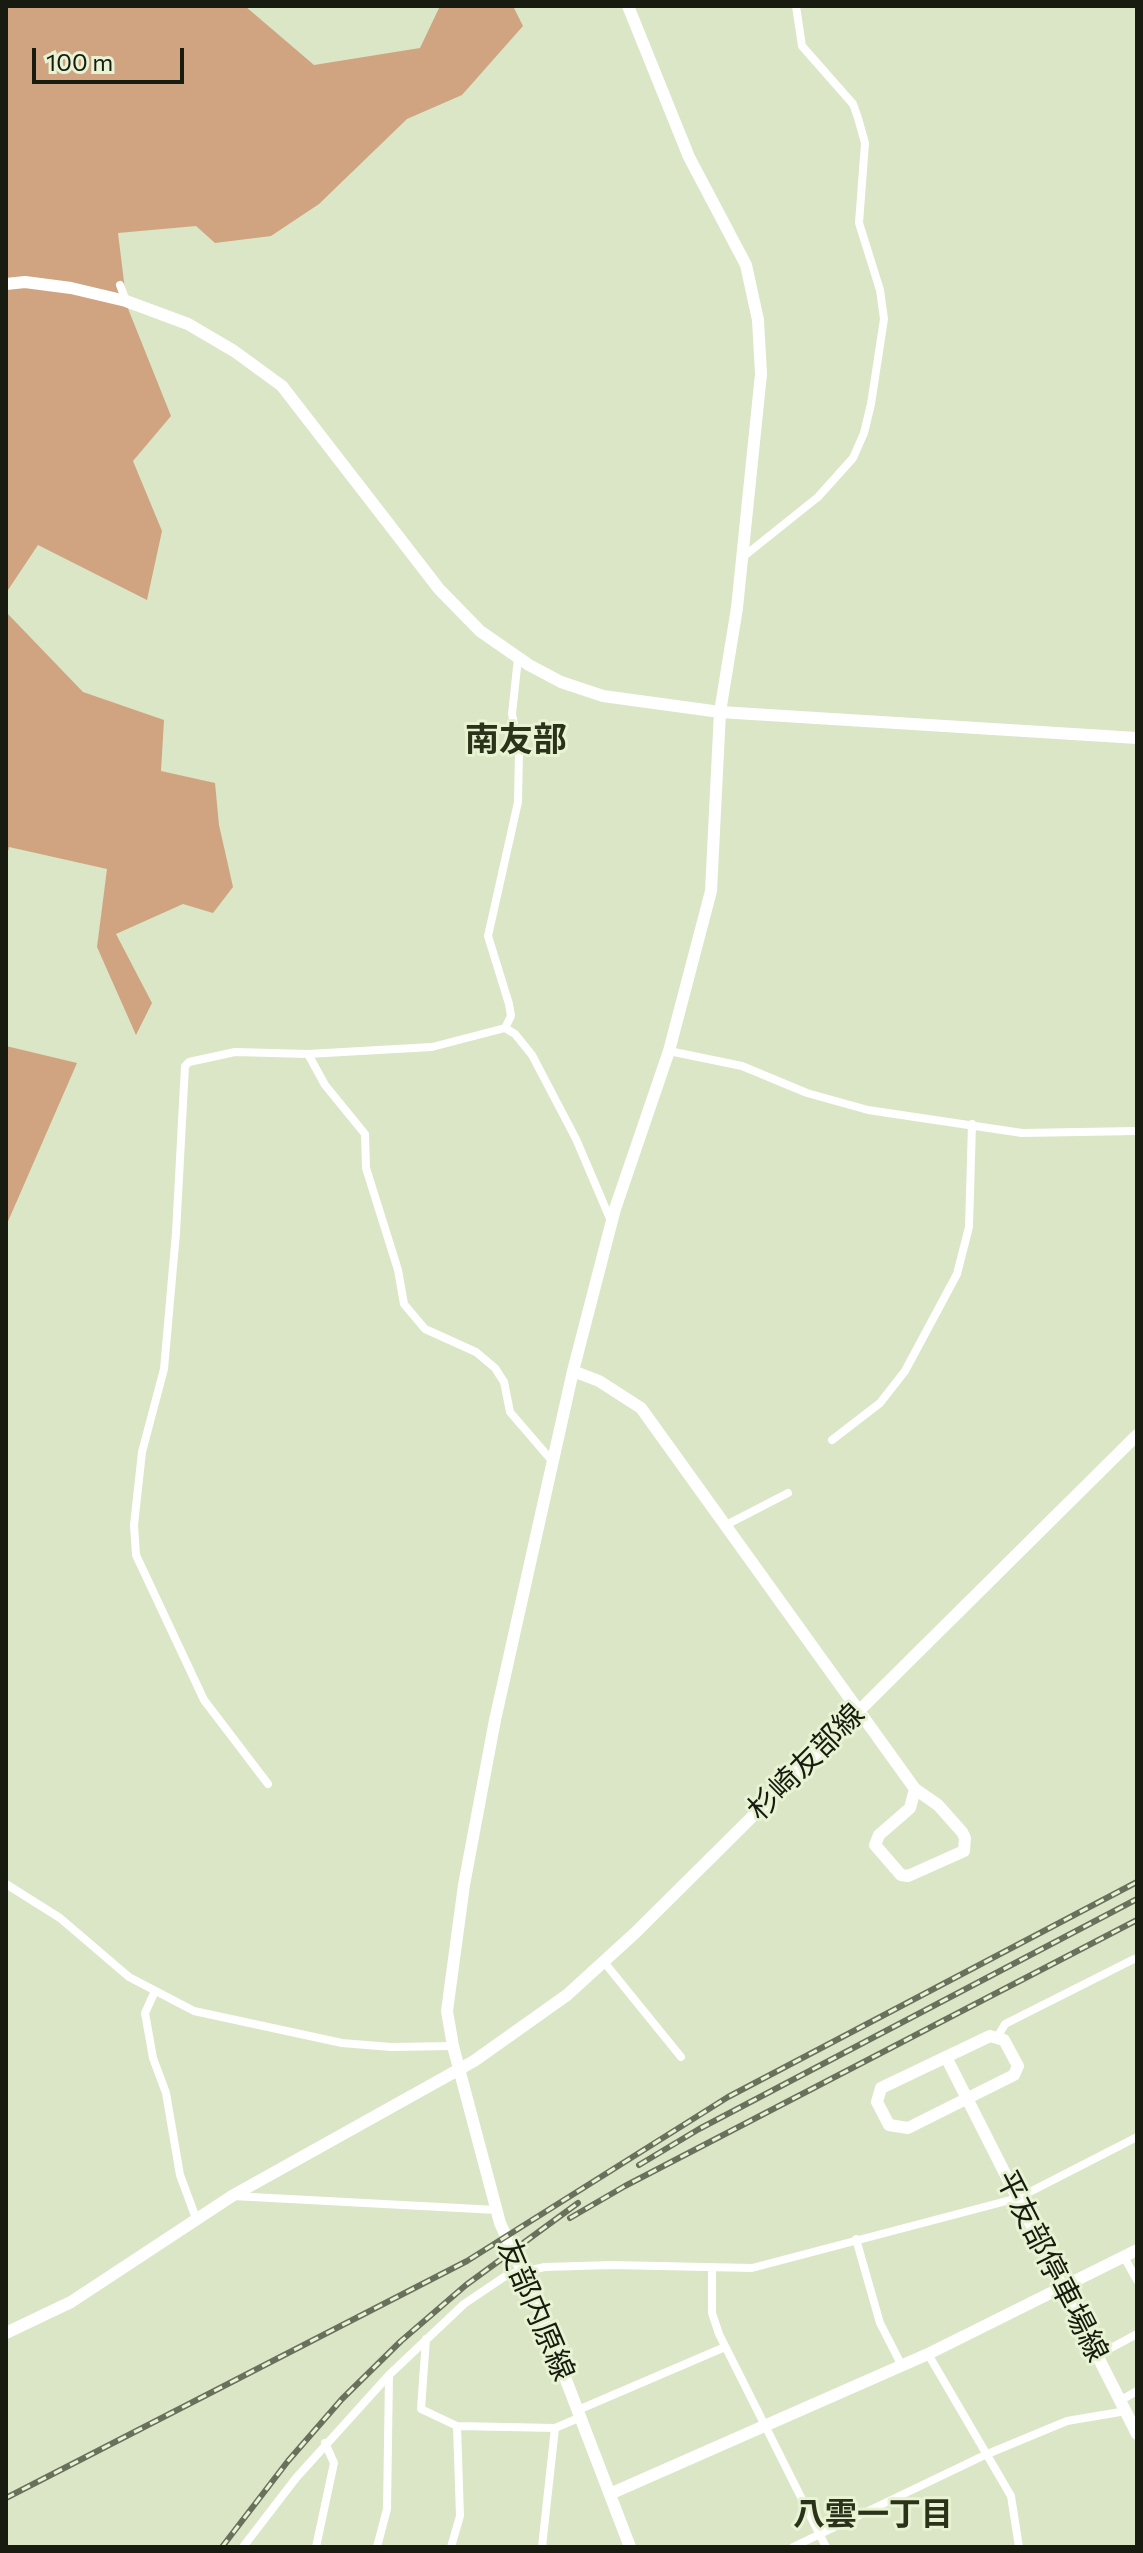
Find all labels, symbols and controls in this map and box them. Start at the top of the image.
scale bar [36,32,188,82]
text: 100 m [46,47,113,76]
district label: 南友部 [465,720,567,760]
street label: 杉崎友部線 [740,1696,872,1828]
street label: 平友部停車場線 [988,2164,1116,2368]
street label: 友部内原線 [490,2234,582,2386]
district label: 八雲一丁目 [793,2495,953,2533]

